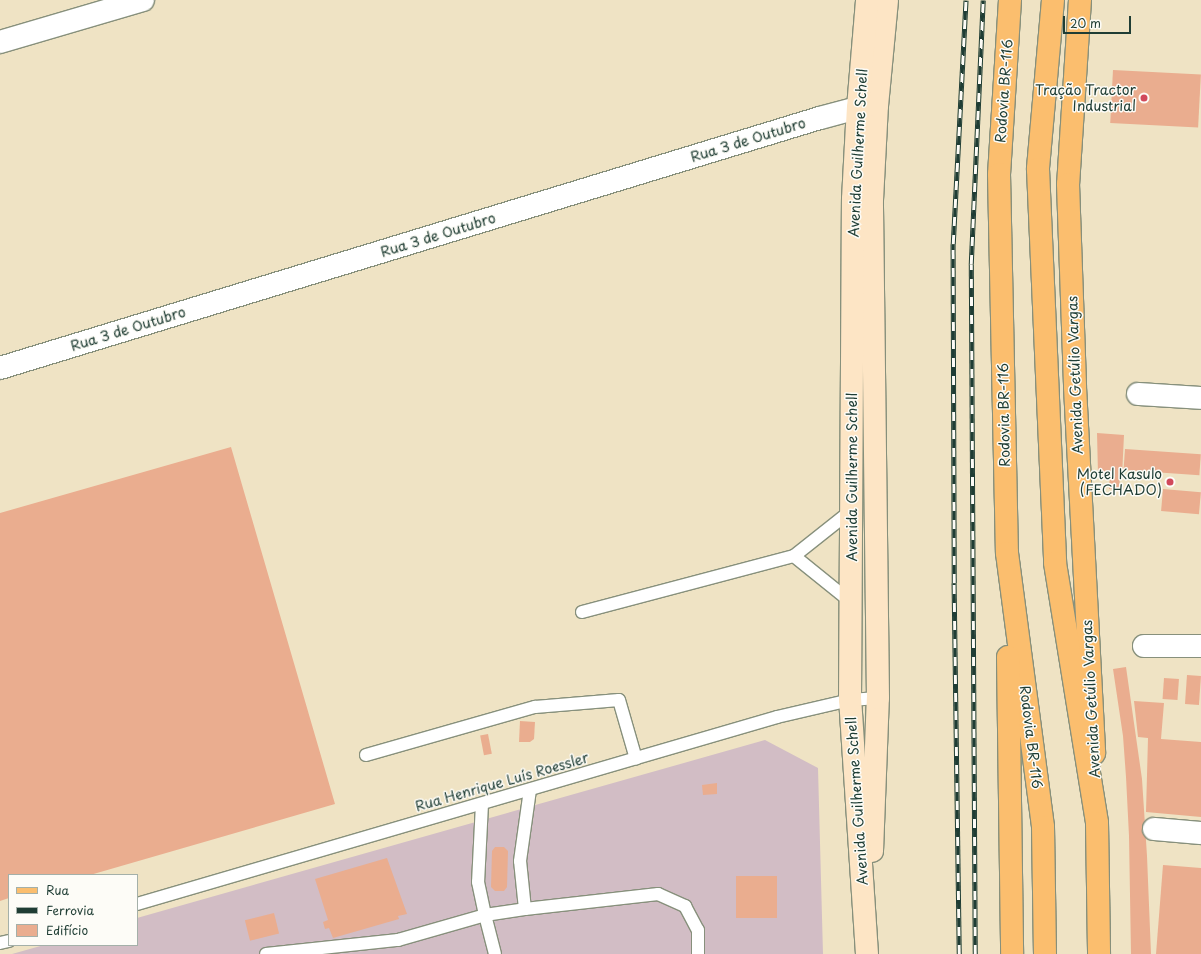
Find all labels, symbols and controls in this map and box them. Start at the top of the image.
scale bar [1065,8,1133,34]
text: 20 m [1070,14,1101,32]
street label: Rodovia BR-116 [992,38,1016,144]
street label: Avenida Guilherme Schell [845,67,871,239]
place label: Tração Tractor Industrial [1036,82,1136,114]
marker: Tração Tractor Industrial [1139,93,1149,103]
street label: Rua 3 de Outubro [688,114,808,166]
street label: Rua 3 de Outubro [378,209,498,261]
street label: Avenida Getúlio Vargas [1064,296,1086,454]
street label: Rua 3 de Outubro [68,303,188,355]
street label: Rodovia BR-116 [995,363,1013,467]
street label: Avenida Guilherme Schell [844,392,860,562]
place label: Motel Kasulo (FECHADO) [1076,466,1162,498]
marker: Motel Kasulo (FECHADO) [1165,477,1175,487]
street label: Avenida Getúlio Vargas [1078,619,1104,779]
street label: Rodovia BR-116 [1016,684,1046,790]
street label: Avenida Guilherme Schell [843,715,871,887]
street label: Rua Henrique Luís Roessler [412,749,592,815]
legend [8,874,138,946]
text: Rua [46,881,69,899]
text: Ferrovia [46,901,94,919]
text: Edifício [46,921,88,939]

